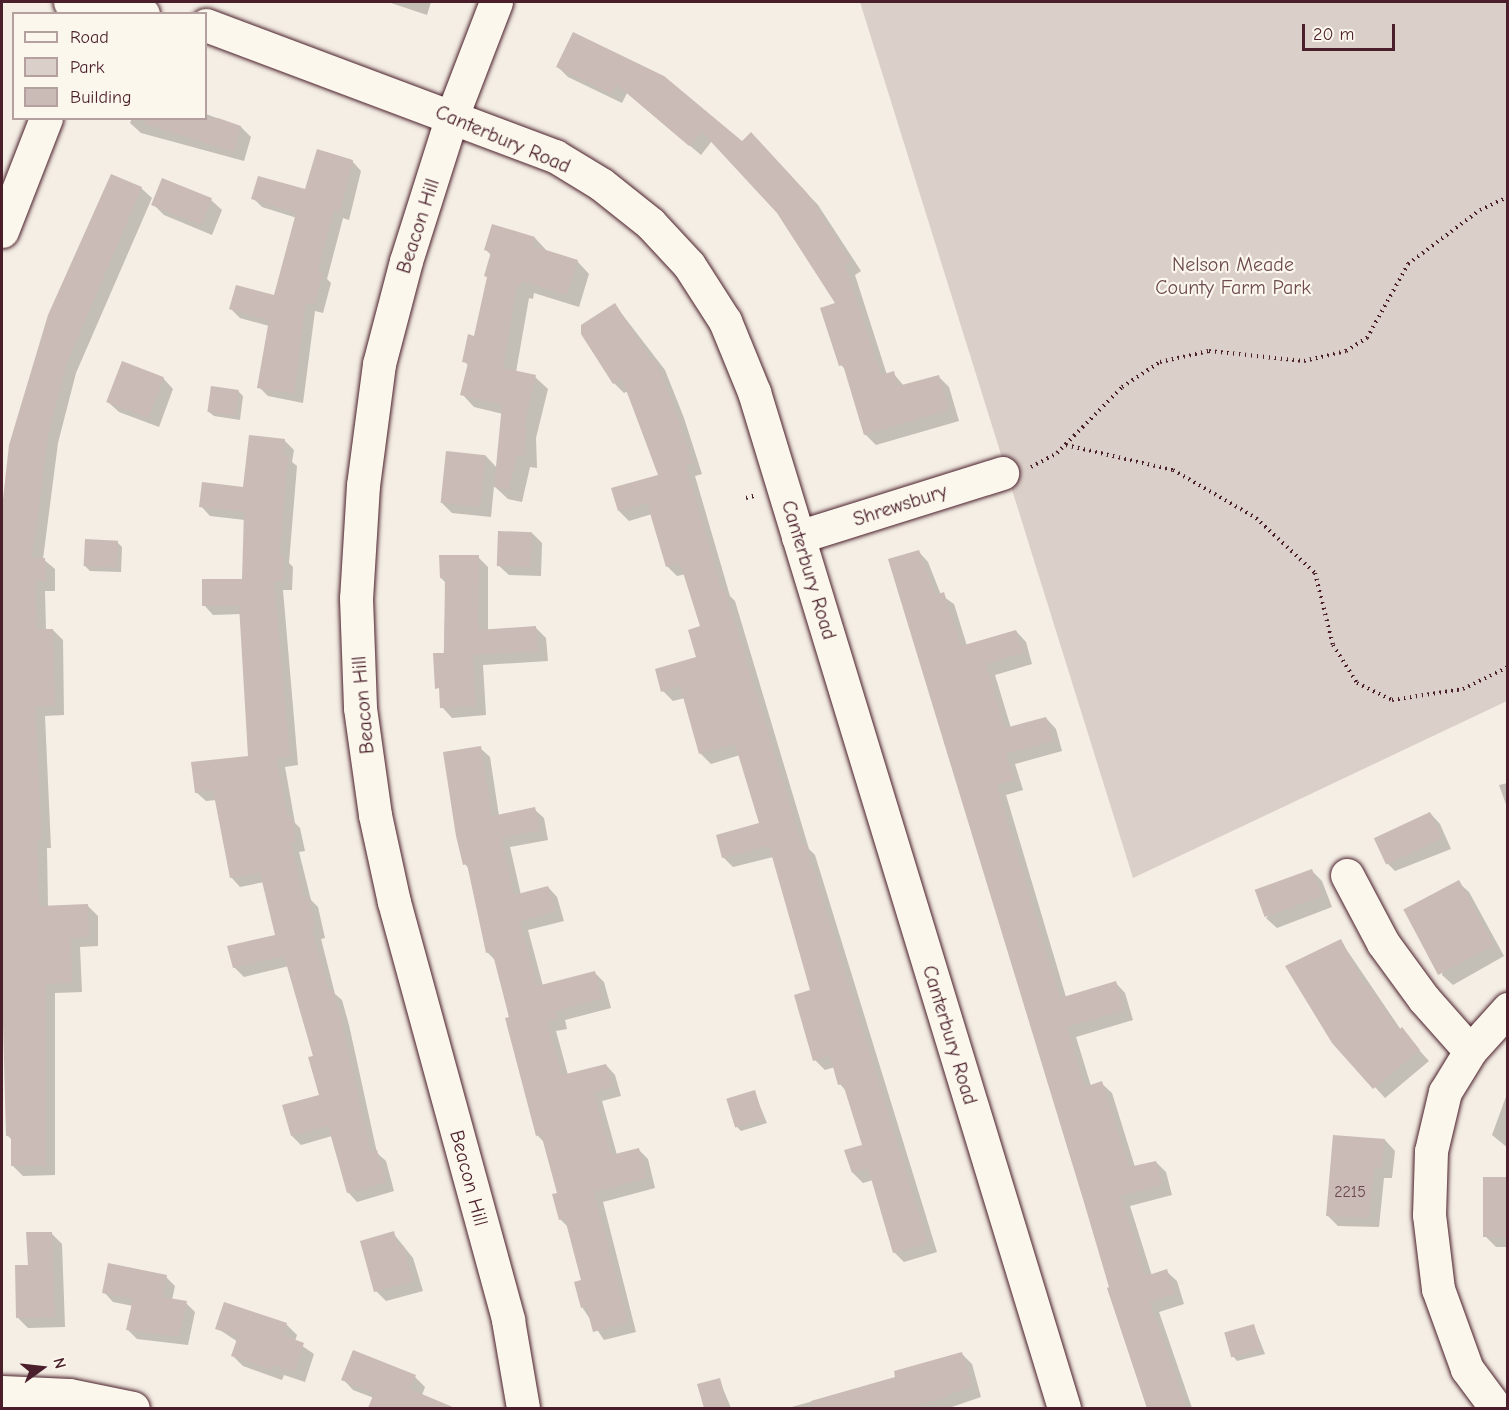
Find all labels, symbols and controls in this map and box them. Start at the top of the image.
legend [12,12,207,120]
scale bar [1305,12,1398,50]
text: 20 m [1313,24,1354,45]
text: Road [70,27,109,48]
text: Park [70,57,104,78]
text: Building [70,87,132,108]
street label: Canterbury Road [432,100,574,178]
street label: Beacon Hill [391,175,445,277]
park label: Nelson Meade County Farm Park [1155,252,1311,299]
street label: Shrewsbury [850,479,950,531]
street label: Canterbury Road [776,497,842,643]
street label: Beacon Hill [347,655,379,755]
street label: Canterbury Road [917,962,983,1108]
street label: Beacon Hill [445,1127,493,1229]
house number: 2215 [1334,1182,1366,1202]
north arrow [12,1338,72,1398]
text: N [49,1356,69,1371]

